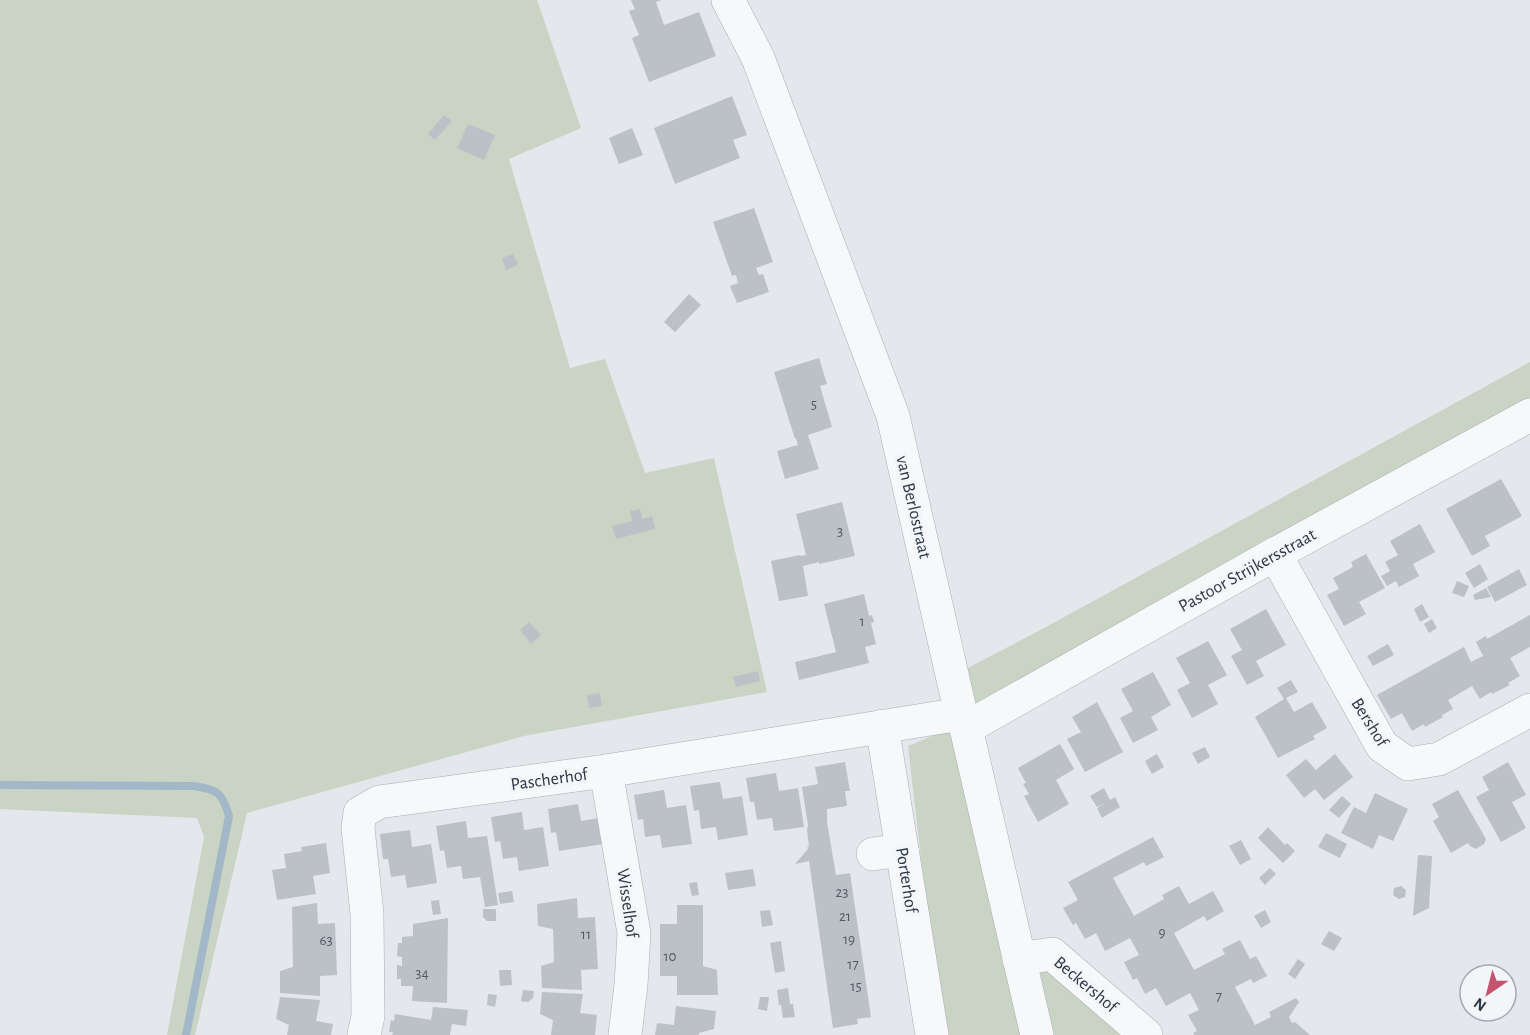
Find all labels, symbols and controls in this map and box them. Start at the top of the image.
house number: 5 [811,397,817,412]
street label: van Berlostraat [892,454,934,561]
house number: 3 [837,524,843,539]
street label: Pastoor Strijkersstraat [1176,526,1319,616]
house number: 1 [859,614,865,629]
street label: Bershof [1347,695,1392,751]
street label: Pascherhof [509,765,590,794]
street label: Porterhof [892,846,920,916]
street label: Wisselhof [613,867,641,940]
house number: 23 [835,885,849,900]
house number: 21 [839,909,851,924]
house number: 9 [1158,925,1166,940]
house number: 11 [581,927,591,942]
house number: 19 [843,932,855,947]
house number: 63 [319,933,333,948]
house number: 10 [663,949,677,964]
street label: Beckershof [1050,953,1122,1017]
house number: 17 [847,957,859,972]
north arrow [1458,963,1518,1023]
house number: 34 [415,966,429,981]
house number: 15 [850,979,862,994]
house number: 7 [1216,989,1222,1004]
text: N [1471,995,1489,1014]

